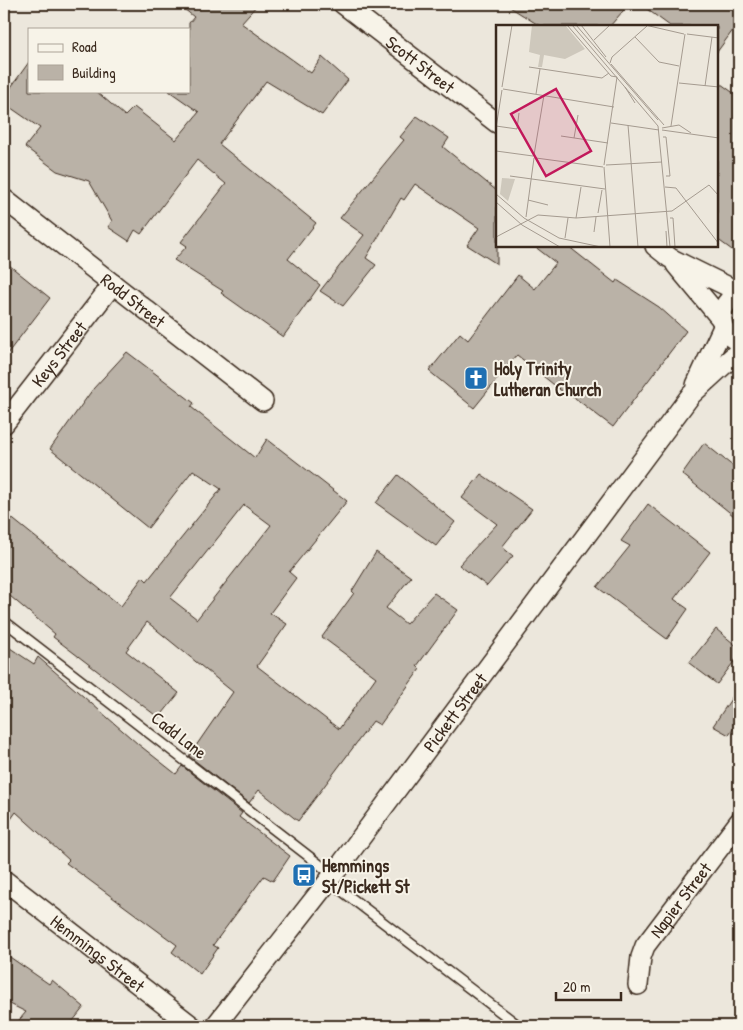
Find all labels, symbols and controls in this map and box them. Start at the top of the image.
inset map [496,25,718,248]
legend [28,28,190,92]
street label: Scott Street [381,29,461,99]
text: Road [72,36,97,57]
text: Building [72,62,116,83]
street label: Rodd Street [96,267,171,333]
street label: Keys Street [25,315,93,392]
place label: Holy Trinity Lutheran Church [494,356,602,402]
church icon: Holy Trinity Lutheran Church [463,365,489,391]
street label: Pickett Street [417,667,493,757]
street label: Cadd Lane [146,705,212,765]
place label: Hemmings St/Pickett St [322,853,410,899]
street label: Napier Street [643,856,717,943]
bus stop icon: Hemmings St/Pickett St [291,862,317,888]
street label: Hemmings Street [46,908,151,998]
scale bar [556,970,620,1002]
text: 20 m [563,976,590,997]

